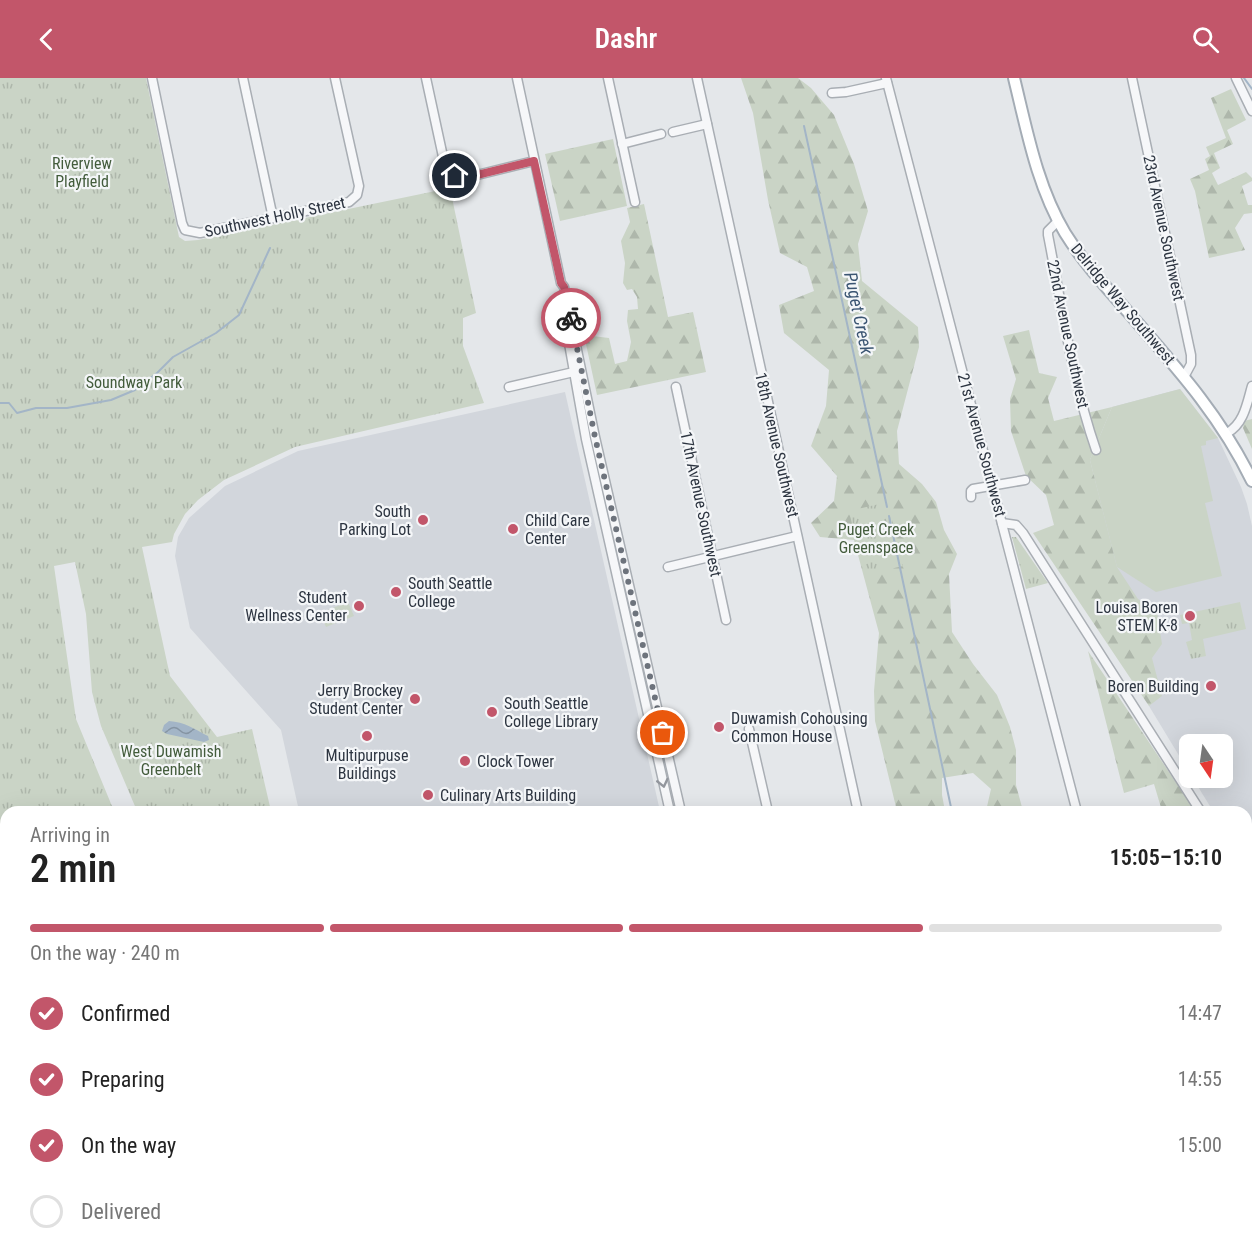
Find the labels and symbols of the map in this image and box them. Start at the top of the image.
pin [429,150,480,201]
street label: 23rd Avenue Southwest [1139,153,1189,303]
park label: Riverview Playfield [52,154,112,191]
street label: Southwest Holly Street [203,193,347,241]
street label: Delridge Way Southwest [1067,240,1179,369]
street label: 22nd Avenue Southwest [1043,258,1093,410]
water label: Puget Creek [840,270,878,357]
courier [541,288,601,348]
street label: 18th Avenue Southwest [751,371,803,520]
street label: 21st Avenue Southwest [954,371,1010,519]
park label: Soundway Park [86,373,183,392]
street label: 17th Avenue Southwest [676,430,726,579]
place label: South Parking Lot [339,502,411,539]
place label: Child Care Center [525,511,590,548]
marker: South Parking Lot [416,513,430,527]
park label: Puget Creek Greenspace [838,520,915,557]
marker: Child Care Center [506,522,520,536]
place label: South Seattle College [408,574,492,611]
marker: South Seattle College [389,585,403,599]
place label: Student Wellness Center [245,588,347,625]
place label: Louisa Boren STEM K-8 [1096,598,1178,635]
marker: Student Wellness Center [352,599,366,613]
marker: Louisa Boren STEM K-8 [1183,609,1197,623]
place label: Boren Building [1108,677,1199,696]
marker: Boren Building [1204,679,1218,693]
place label: Jerry Brockey Student Center [309,681,403,718]
marker: Jerry Brockey Student Center [408,692,422,706]
place label: South Seattle College Library [504,694,598,731]
marker: South Seattle College Library [485,705,499,719]
pin [637,707,688,758]
place label: Duwamish Cohousing Common House [731,709,868,746]
marker: Duwamish Cohousing Common House [712,720,726,734]
marker: Multipurpuse Buildings [360,729,374,743]
north arrow [1179,734,1233,788]
park label: West Duwamish Greenbelt [121,742,221,779]
place label: Multipurpuse Buildings [326,746,408,783]
place label: Clock Tower [477,752,554,771]
marker: Clock Tower [458,754,472,768]
one-way arrow [656,777,669,787]
place label: Culinary Arts Building [440,786,576,805]
marker: Culinary Arts Building [421,788,435,802]

